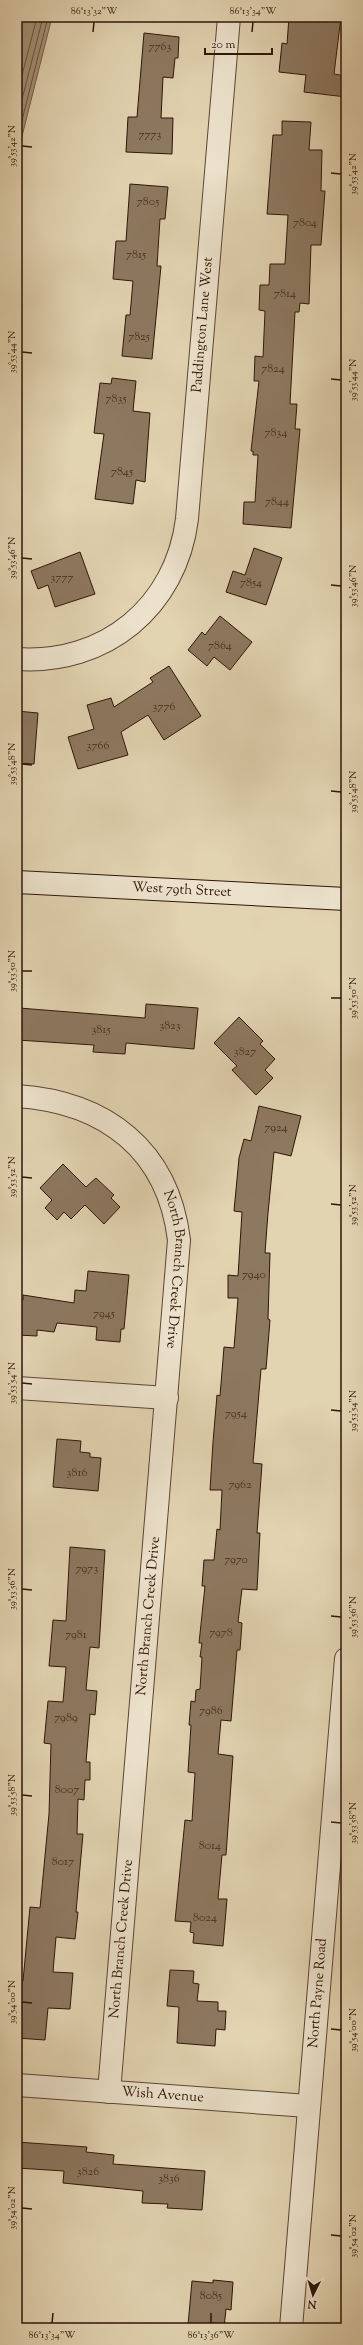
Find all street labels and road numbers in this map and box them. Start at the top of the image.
street label: Paddington Lane West [188,256,219,393]
street label: West 79th Street [131,878,232,903]
street label: North Branch Creek Drive [157,1187,189,1349]
street label: North Branch Creek Drive [132,1536,166,1696]
street label: North Branch Creek Drive [105,1859,139,2019]
street label: North Payne Road [304,1937,333,2049]
street label: Wish Avenue [121,2083,204,2108]

